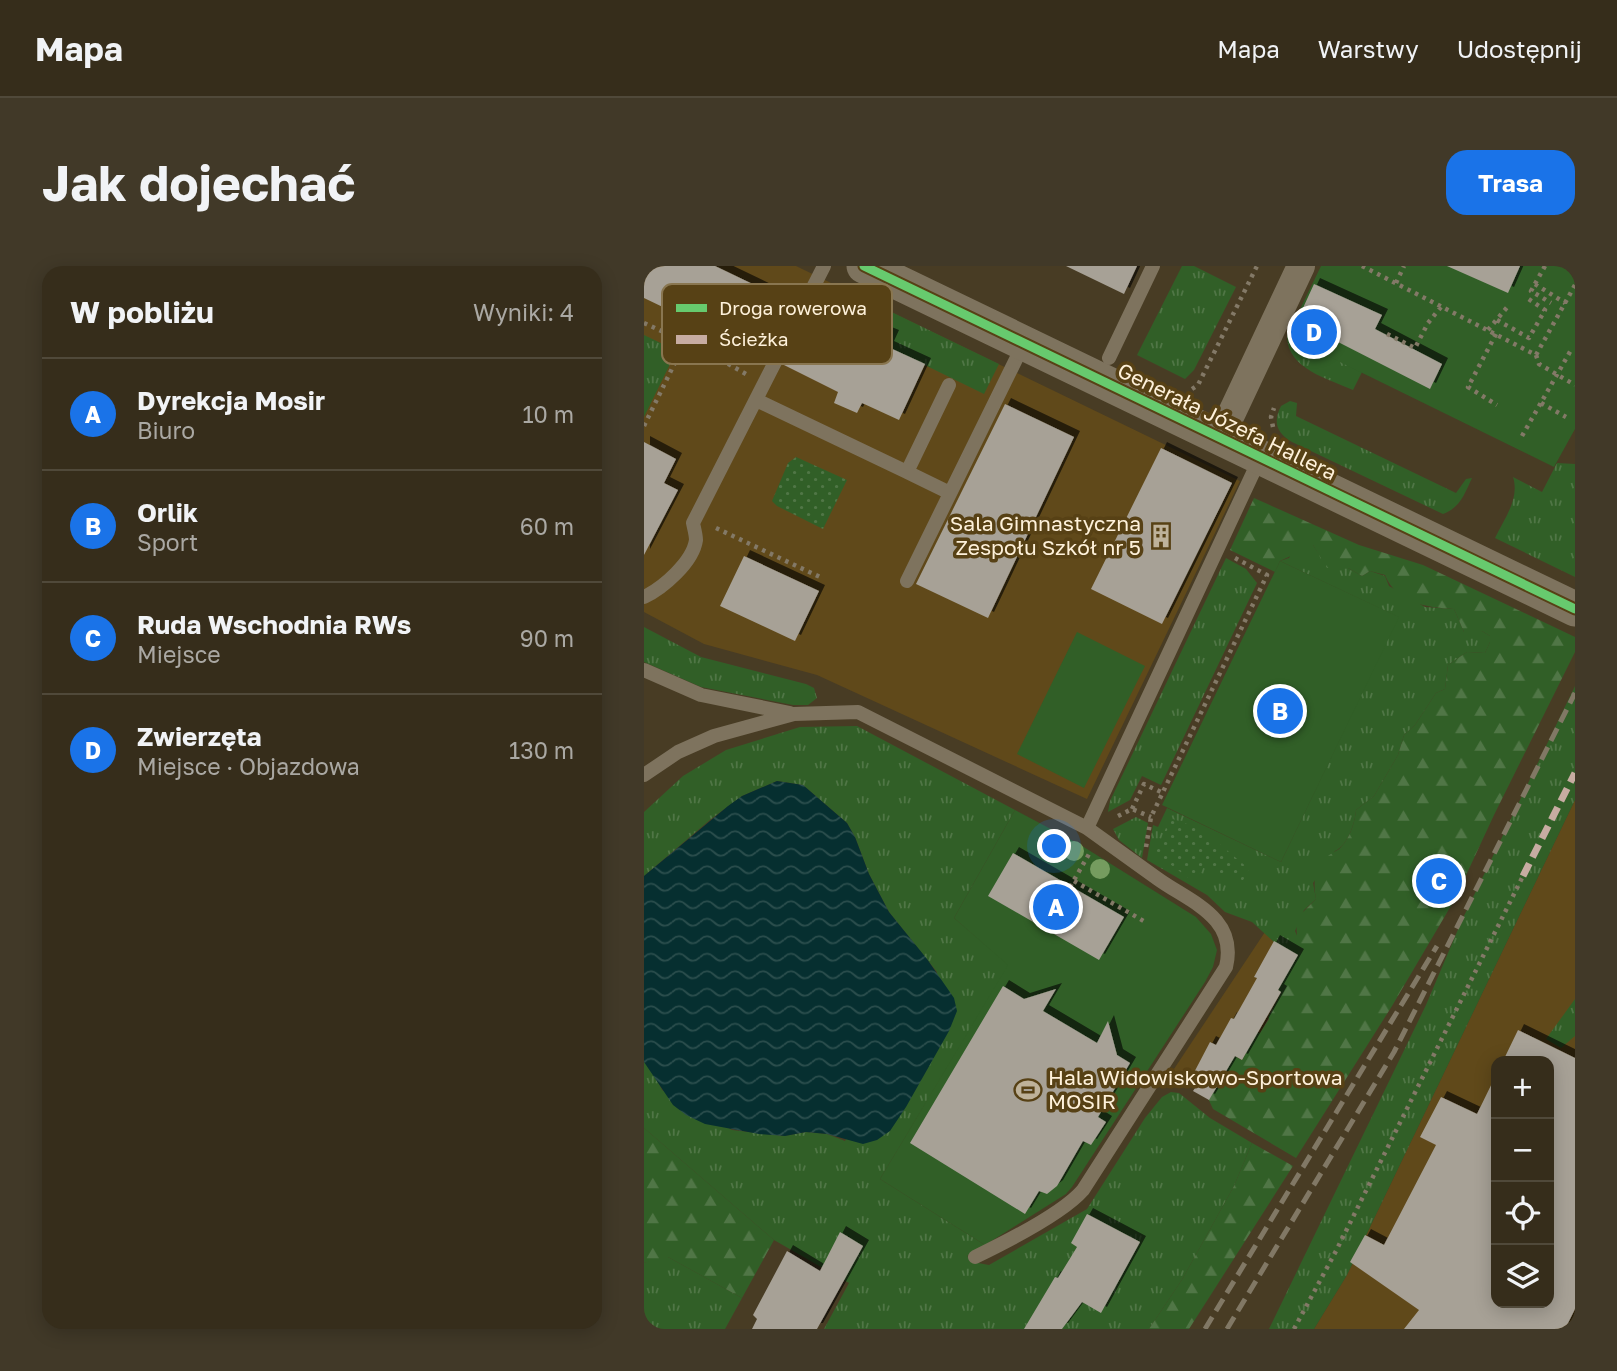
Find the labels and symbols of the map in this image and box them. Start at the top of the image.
legend [662,284,892,364]
text: Droga rowerowa [719,296,867,319]
pin: D [1291,306,1337,358]
text: Ścieżka [719,327,789,350]
street label: Generała Józefa Hallera [1114,357,1341,486]
place label: Sala Gimnastyczna Zespołu Szkół nr 5 [950,510,1141,560]
building icon: Sala Gimnastyczna Zespołu Szkół nr 5 [1147,522,1175,550]
pin: B [1257,685,1303,737]
your location [1037,829,1071,863]
pin: C [1416,855,1462,907]
pin: A [1033,881,1079,933]
place label: Hala Widowiskowo-Sportowa MOSIR [1048,1064,1343,1114]
sports icon: Hala Widowiskowo-Sportowa MOSIR [1014,1076,1042,1104]

